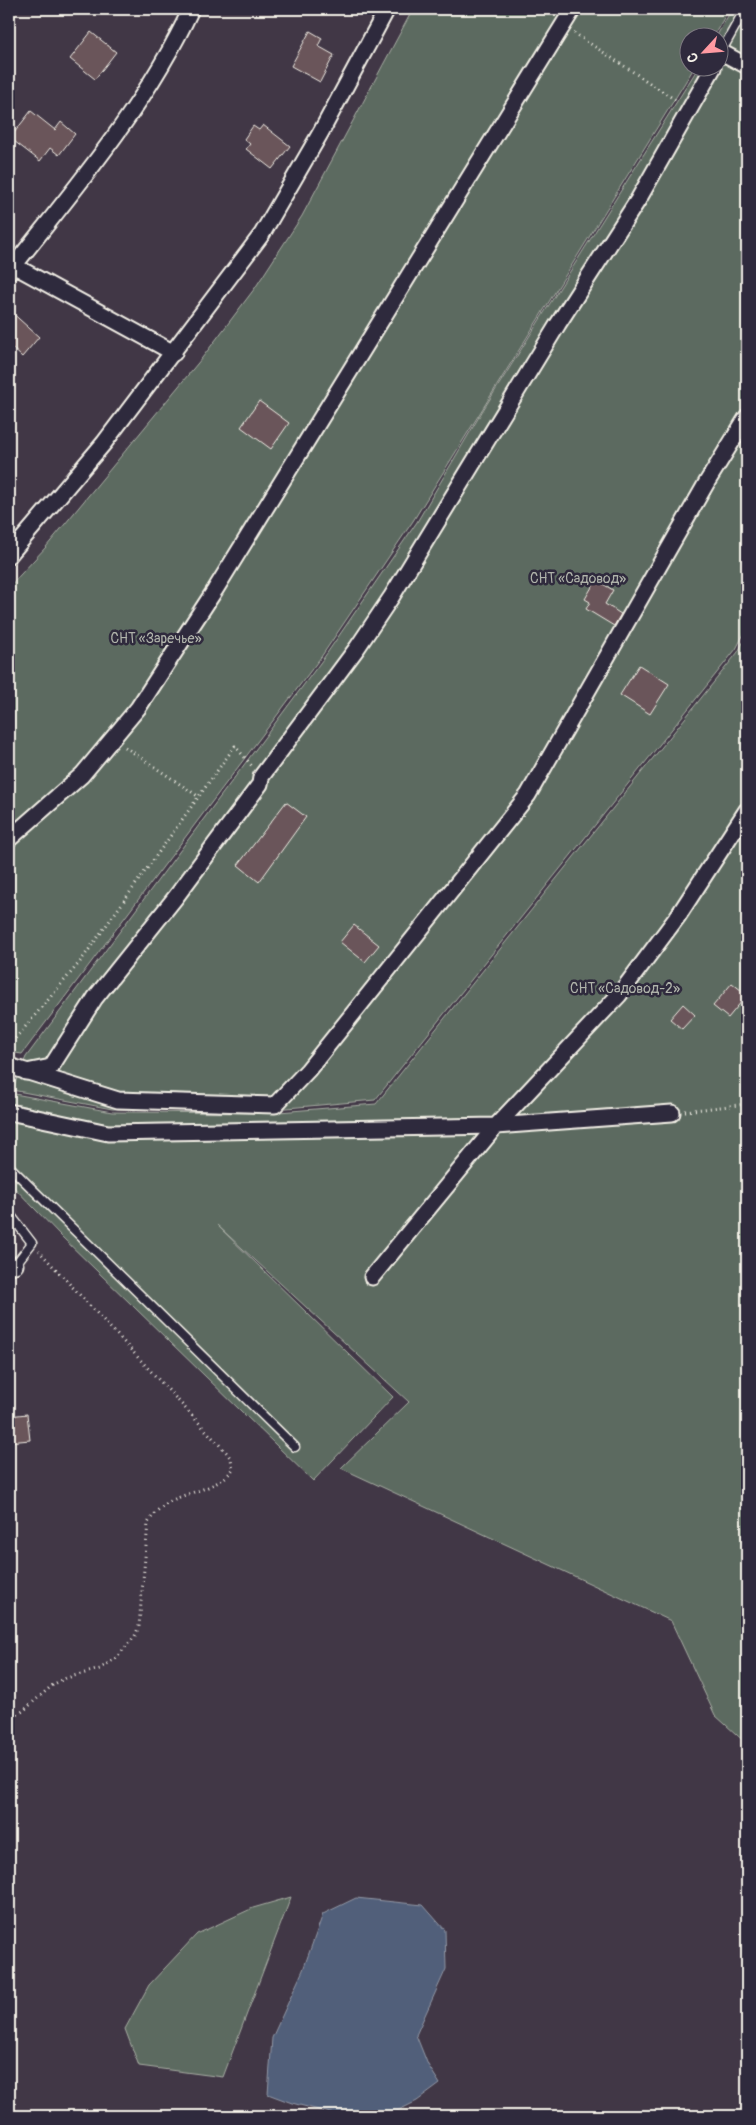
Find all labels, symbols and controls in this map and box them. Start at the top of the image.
north arrow [678,28,728,78]
text: С [683,50,702,65]
park label: СНТ «Садовод» [530,570,626,587]
park label: СНТ «Заречье» [110,630,202,647]
park label: СНТ «Садовод-2» [570,980,680,997]

